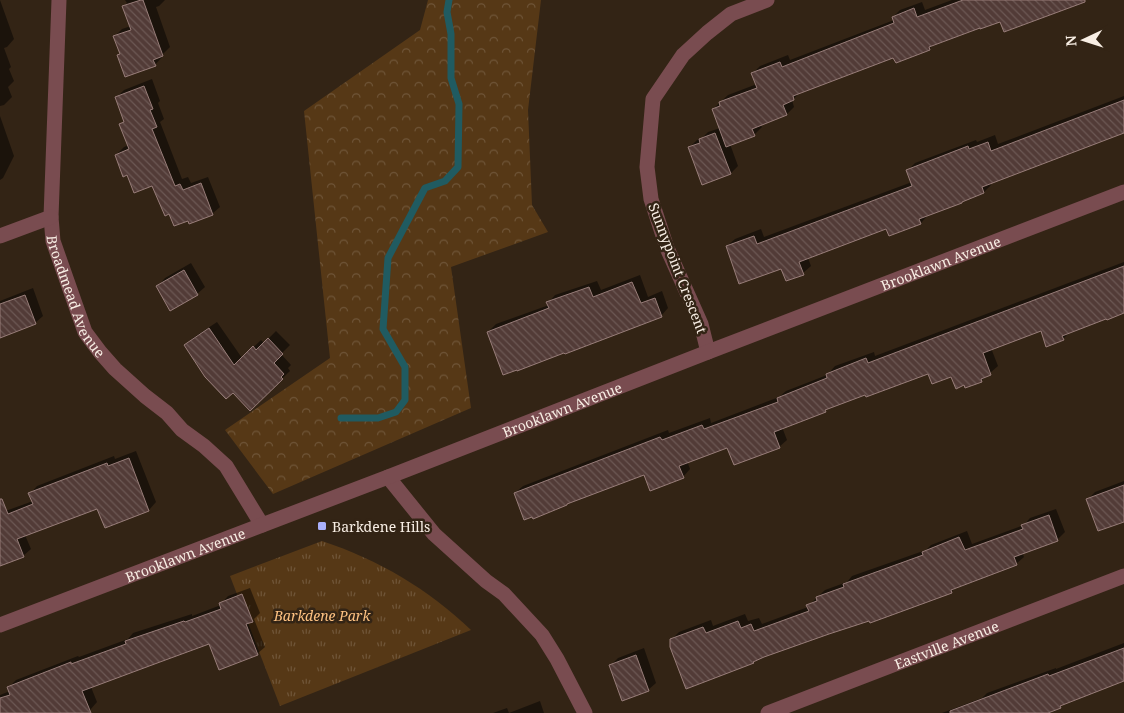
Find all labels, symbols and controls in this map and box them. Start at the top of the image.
north arrow [1059,15,1109,65]
text: N [1061,35,1080,47]
street label: Sunnypoint Crescent [644,200,712,336]
street label: Brooklawn Avenue [878,231,1003,294]
street label: Broadmead Avenue [43,234,110,361]
street label: Brooklawn Avenue [499,377,625,441]
place label: Barkdene Hills [332,517,430,536]
marker: Barkdene Hills [316,520,328,532]
street label: Brooklawn Avenue [122,523,248,586]
park label: Barkdene Park [273,606,371,625]
street label: Eastville Avenue [891,616,1001,673]

